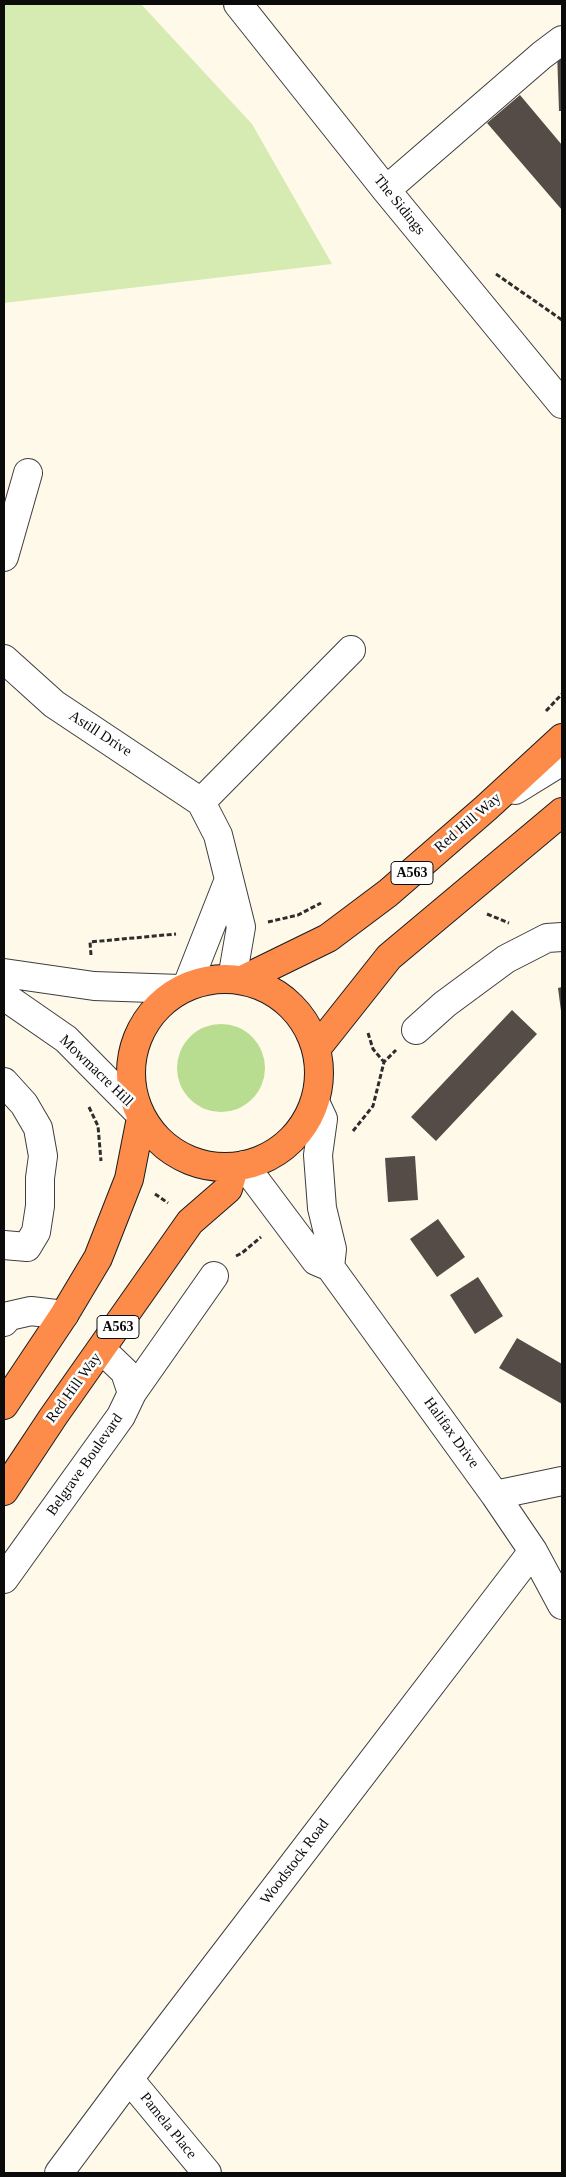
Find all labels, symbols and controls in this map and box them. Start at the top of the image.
street label: The Sidings [369,171,429,239]
street label: Astill Drive [65,707,135,761]
street label: Red Hill Way [431,789,505,857]
road number: A563 [391,861,433,884]
street label: Mowmacre Hill [55,1031,137,1111]
road number: A563 [97,1315,139,1338]
street label: Red Hill Way [43,1349,105,1427]
street label: Halifax Drive [419,1394,483,1472]
street label: Belgrave Boulevard [43,1411,127,1519]
street label: Woodstock Road [257,1816,333,1908]
street label: Pamela Place [136,2089,200,2163]

